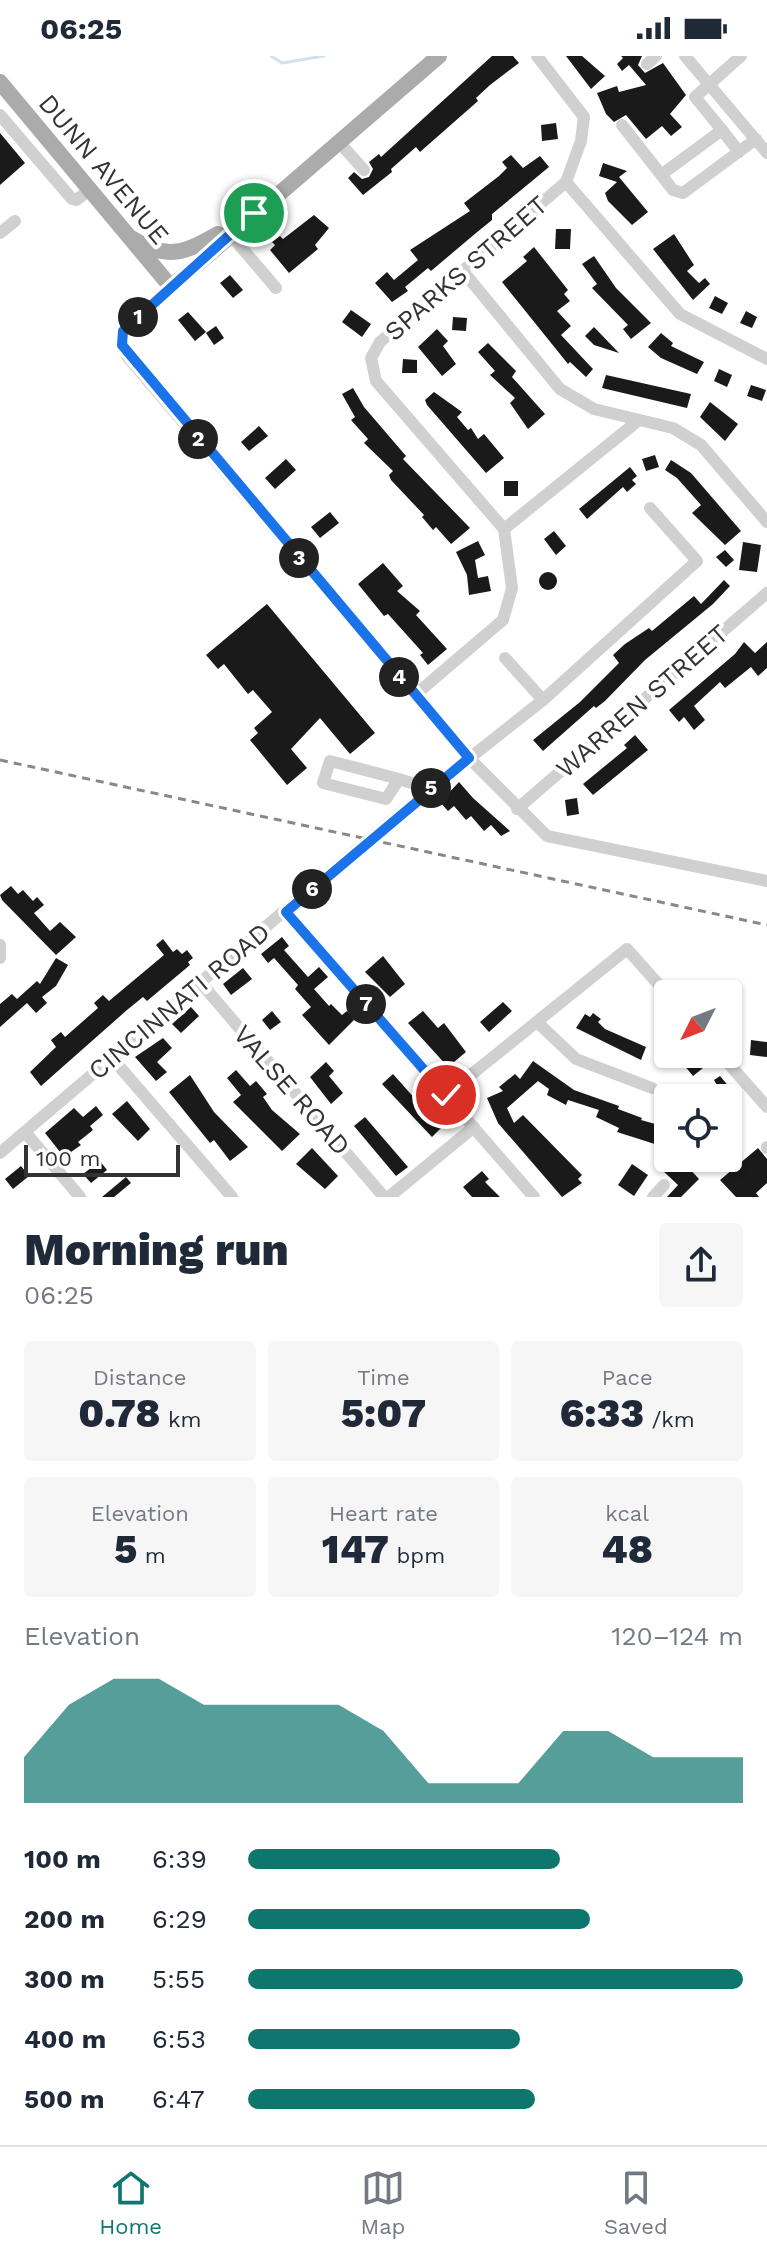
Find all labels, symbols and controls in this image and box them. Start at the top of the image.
text: 06:25 [40,11,122,46]
street label: DUNN AVENUE [33,88,175,250]
pin [220,179,288,247]
street label: SPARKS STREET [379,189,553,347]
icon: arrive [232,191,276,235]
pin: 1 [118,297,158,337]
text: 1 [133,304,143,329]
pin: 2 [178,419,218,459]
text: 2 [191,426,205,451]
pin: 3 [279,538,319,578]
text: 3 [292,545,306,570]
street label: WARREN STREET [550,618,734,784]
pin: 4 [379,657,419,697]
text: 4 [392,664,406,689]
pin: 5 [411,768,451,808]
text: 5 [425,775,437,800]
pin: 6 [292,869,332,909]
text: 6 [305,876,319,901]
street label: CINCINNATI ROAD [82,916,276,1086]
north arrow [654,980,742,1068]
map controls [654,980,742,1172]
pin: 7 [346,984,386,1024]
text: 7 [359,991,373,1016]
street label: VALSE ROAD [228,1019,356,1161]
pin [412,1061,480,1129]
icon: check [424,1073,468,1117]
button: locate [654,1084,742,1172]
scale bar [24,1141,180,1177]
text: 100 m [36,1146,100,1171]
button: share [659,1223,743,1307]
text: Morning run [24,1224,289,1276]
text: 06:25 [24,1280,94,1310]
text: Distance [93,1365,187,1390]
text: Time [357,1365,410,1390]
text: Pace [602,1365,653,1390]
text: 0.78 [78,1390,161,1437]
text: 5:07 [341,1390,426,1437]
text: 6:33 [560,1390,644,1437]
text: km [161,1407,202,1432]
text: /km [644,1407,695,1432]
text: Elevation [91,1501,189,1526]
text: Heart rate [329,1501,438,1526]
text: kcal [605,1501,649,1526]
text: 5 [114,1526,137,1573]
text: 147 [322,1526,389,1573]
text: 48 [601,1526,653,1573]
text: m [137,1543,166,1568]
text: bpm [389,1543,445,1568]
text: Elevation [24,1621,140,1651]
text: 120–124 m [611,1621,743,1651]
text: 100 m [24,1844,101,1874]
text: 6:39 [152,1844,207,1874]
text: 200 m [24,1904,105,1934]
text: 6:29 [152,1904,207,1934]
text: 300 m [24,1964,105,1994]
text: 5:55 [152,1964,205,1994]
text: 400 m [24,2024,106,2054]
text: 6:53 [152,2024,206,2054]
text: 500 m [24,2084,105,2114]
text: 6:47 [152,2084,205,2114]
tab: Home [99,2166,162,2239]
tab: Map [361,2166,405,2239]
tab: Saved [604,2166,668,2239]

